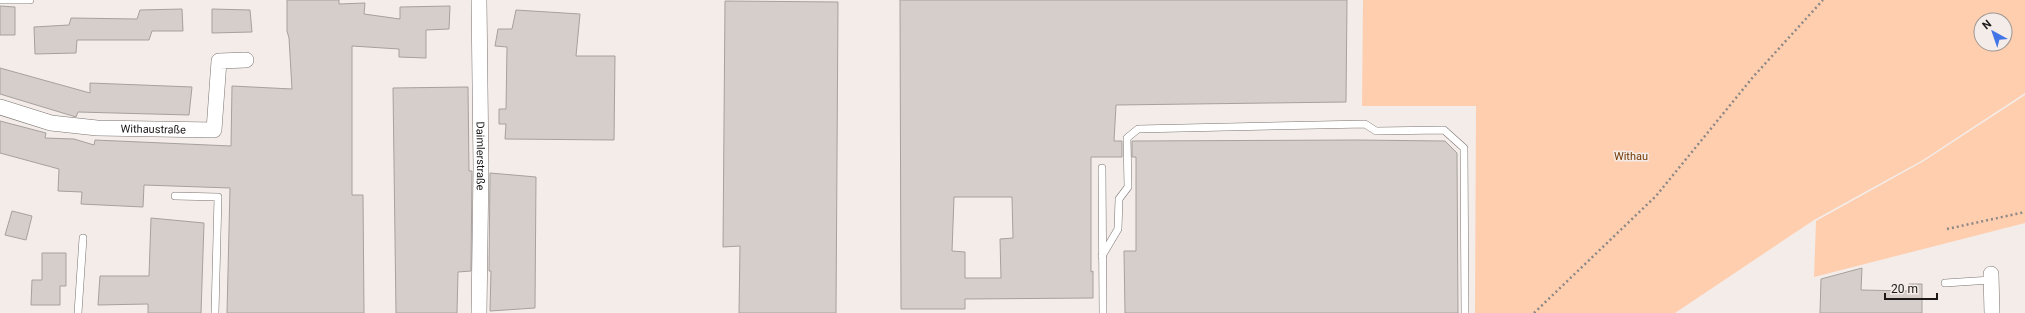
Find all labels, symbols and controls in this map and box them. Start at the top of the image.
north arrow [1973,12,2013,52]
text: N [1980,17,1994,32]
street label: Daimlerstraße [473,121,487,191]
street label: Withaustraße [120,122,186,137]
park label: Withau [1614,150,1648,163]
scale bar [1885,275,1937,301]
text: 20 m [1891,282,1918,296]

